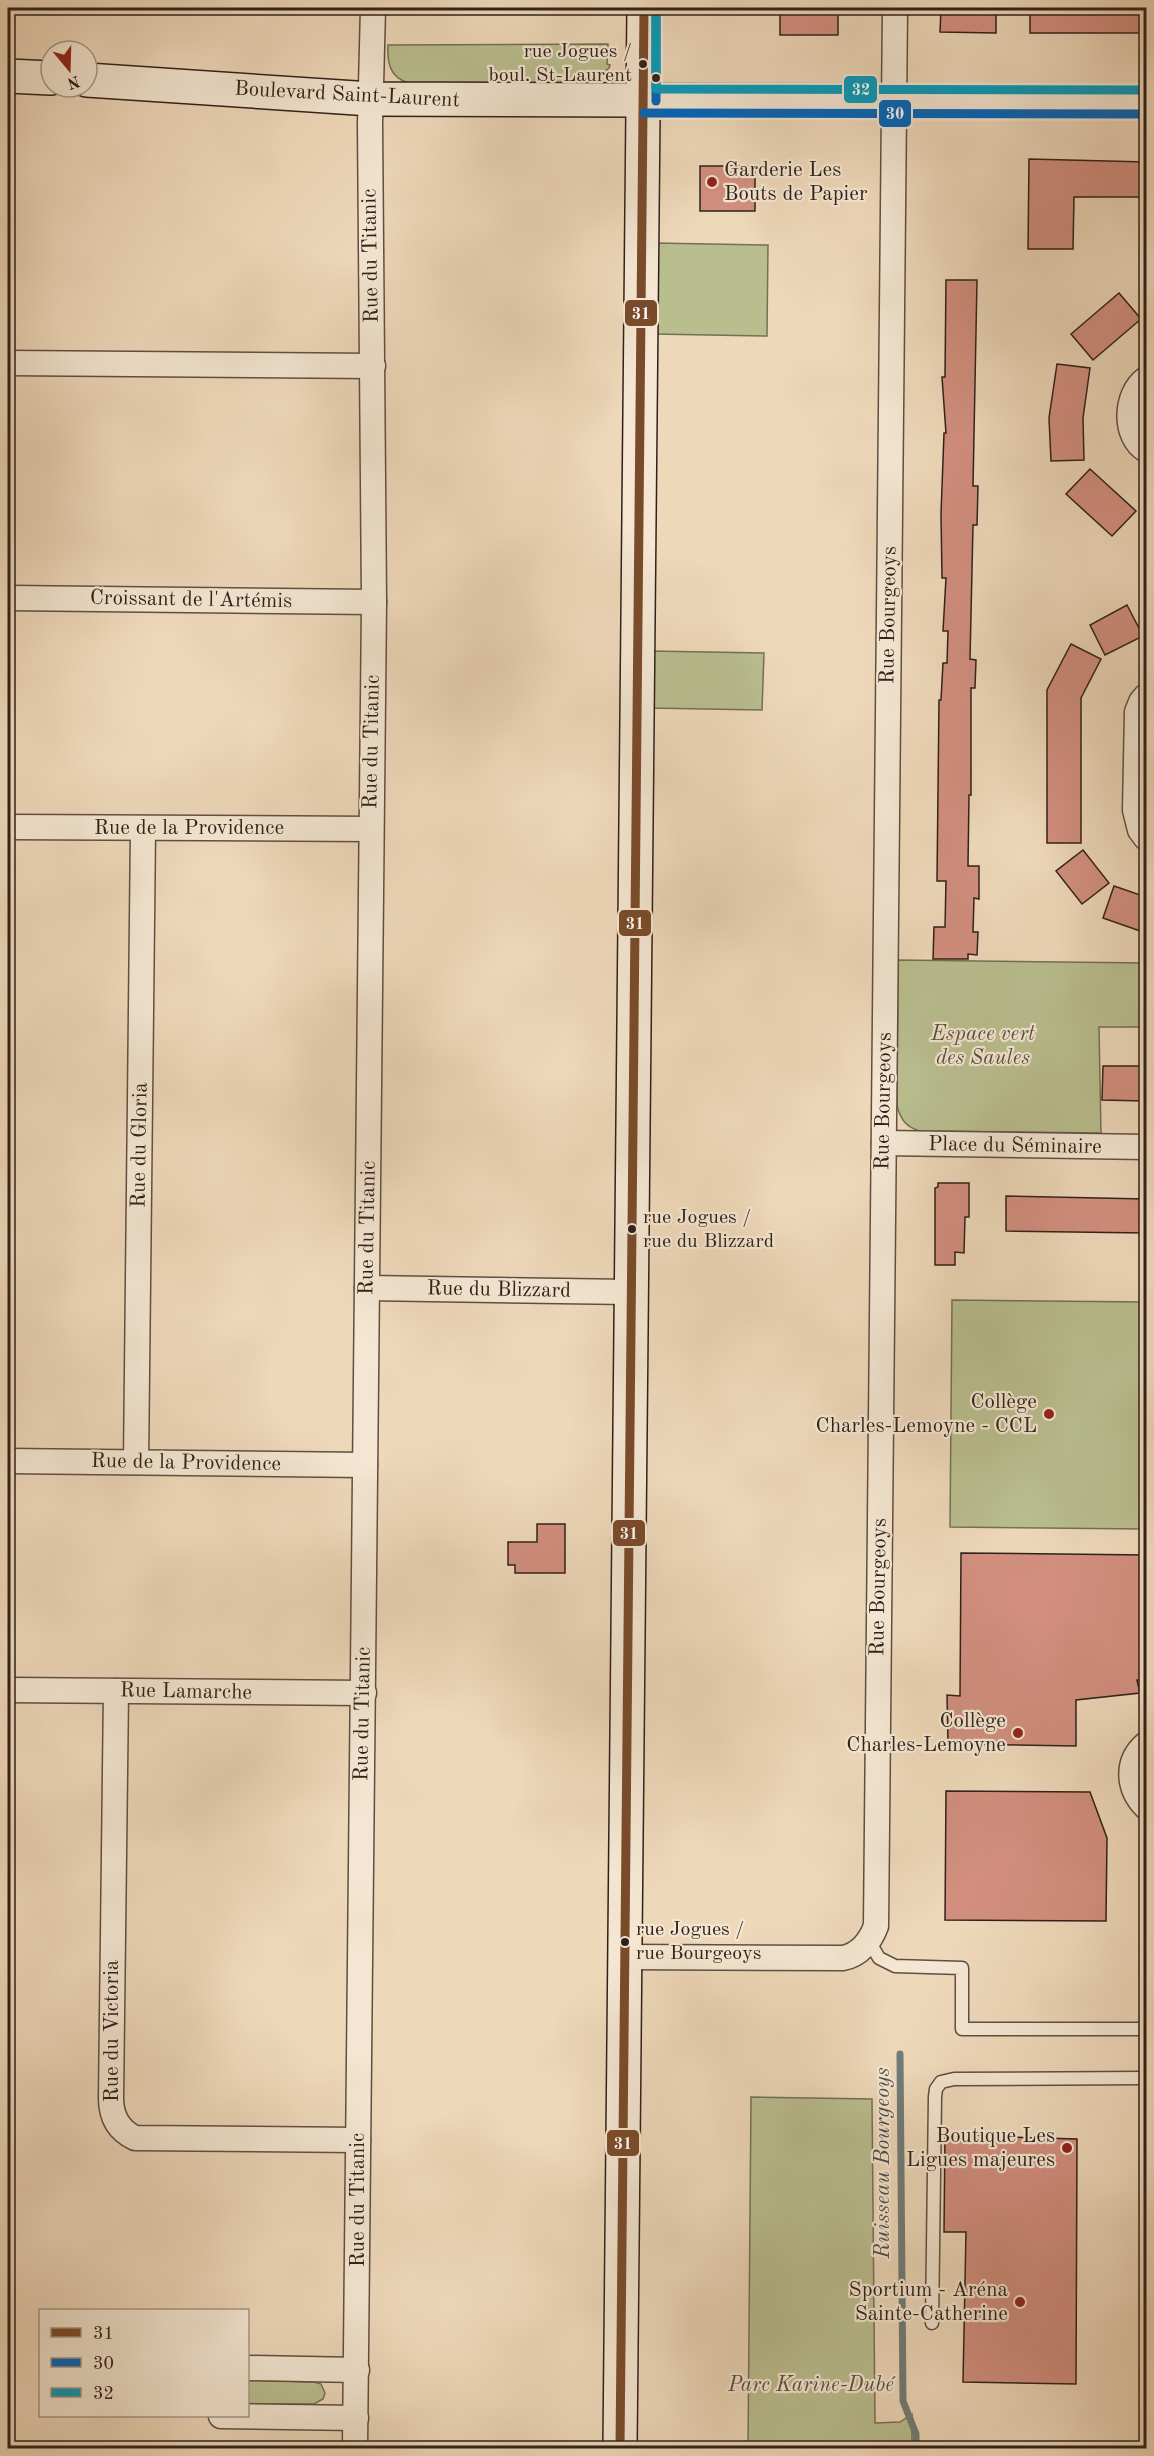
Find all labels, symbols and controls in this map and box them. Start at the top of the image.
north arrow [39,39,99,99]
place label: rue Jogues / boul. St-Laurent [489,42,632,86]
marker: rue Jogues / boul. St-Laurent [637,58,649,70]
text: N [64,72,82,91]
unlabelled marker [650,72,662,84]
line badge: 32 [843,75,878,104]
street label: Boulevard Saint-Laurent [234,79,460,111]
text: 32 [852,83,870,99]
line badge: 30 [878,99,912,128]
text: 30 [886,107,904,123]
place label: Garderie Les Bouts de Papier [724,160,868,205]
marker: Garderie Les Bouts de Papier [705,175,719,189]
street label: Rue du Titanic [359,189,383,323]
line badge: 31 [624,299,658,327]
text: 31 [632,307,650,323]
street label: Rue Bourgeoys [877,546,901,684]
street label: Croissant de l'Artémis [90,588,292,612]
street label: Rue du Titanic [360,675,384,809]
street label: Rue de la Providence [94,818,284,839]
line badge: 31 [618,909,652,937]
text: 31 [626,917,644,933]
park label: Espace vert des Saules [930,1024,1035,1069]
street label: Rue Bourgeoys [872,1032,896,1170]
street label: Rue du Gloria [128,1082,152,1208]
street label: Place du Séminaire [928,1134,1102,1158]
street label: Rue du Titanic [356,1161,380,1295]
place label: rue Jogues / rue du Blizzard [643,1208,774,1252]
marker: rue Jogues / rue du Blizzard [626,1223,638,1235]
street label: Rue du Blizzard [427,1278,571,1302]
place label: Collège Charles-Lemoyne - CCL [816,1392,1037,1437]
marker: Collège Charles-Lemoyne - CCL [1042,1407,1056,1421]
street label: Rue de la Providence [91,1451,281,1475]
street label: Rue Bourgeoys [867,1518,891,1656]
line badge: 31 [612,1519,646,1547]
text: 31 [620,1527,638,1543]
street label: Rue du Titanic [351,1647,375,1781]
street label: Rue Lamarche [120,1680,252,1704]
place label: Collège Charles-Lemoyne [846,1711,1006,1756]
marker: Collège Charles-Lemoyne [1011,1726,1025,1740]
place label: rue Jogues / rue Bourgeoys [636,1920,761,1964]
marker: rue Jogues / rue Bourgeoys [619,1936,631,1948]
street label: Rue du Victoria [102,1960,123,2102]
water label: Ruisseau Bourgeoys [872,2067,894,2260]
place label: Boutique Les Ligues majeures [906,2126,1055,2171]
line badge: 31 [606,2129,640,2157]
street label: Rue du Titanic [348,2133,369,2267]
text: 31 [614,2137,632,2153]
marker: Boutique Les Ligues majeures [1060,2141,1074,2155]
place label: Sportium - Aréna Sainte-Catherine [849,2280,1008,2325]
marker: Sportium - Aréna Sainte-Catherine [1013,2295,1027,2309]
legend [39,2309,249,2417]
text: 31 [93,2325,114,2343]
text: 30 [93,2355,114,2373]
park label: Parc Karine-Dubé [727,2375,896,2396]
text: 32 [93,2385,114,2403]

